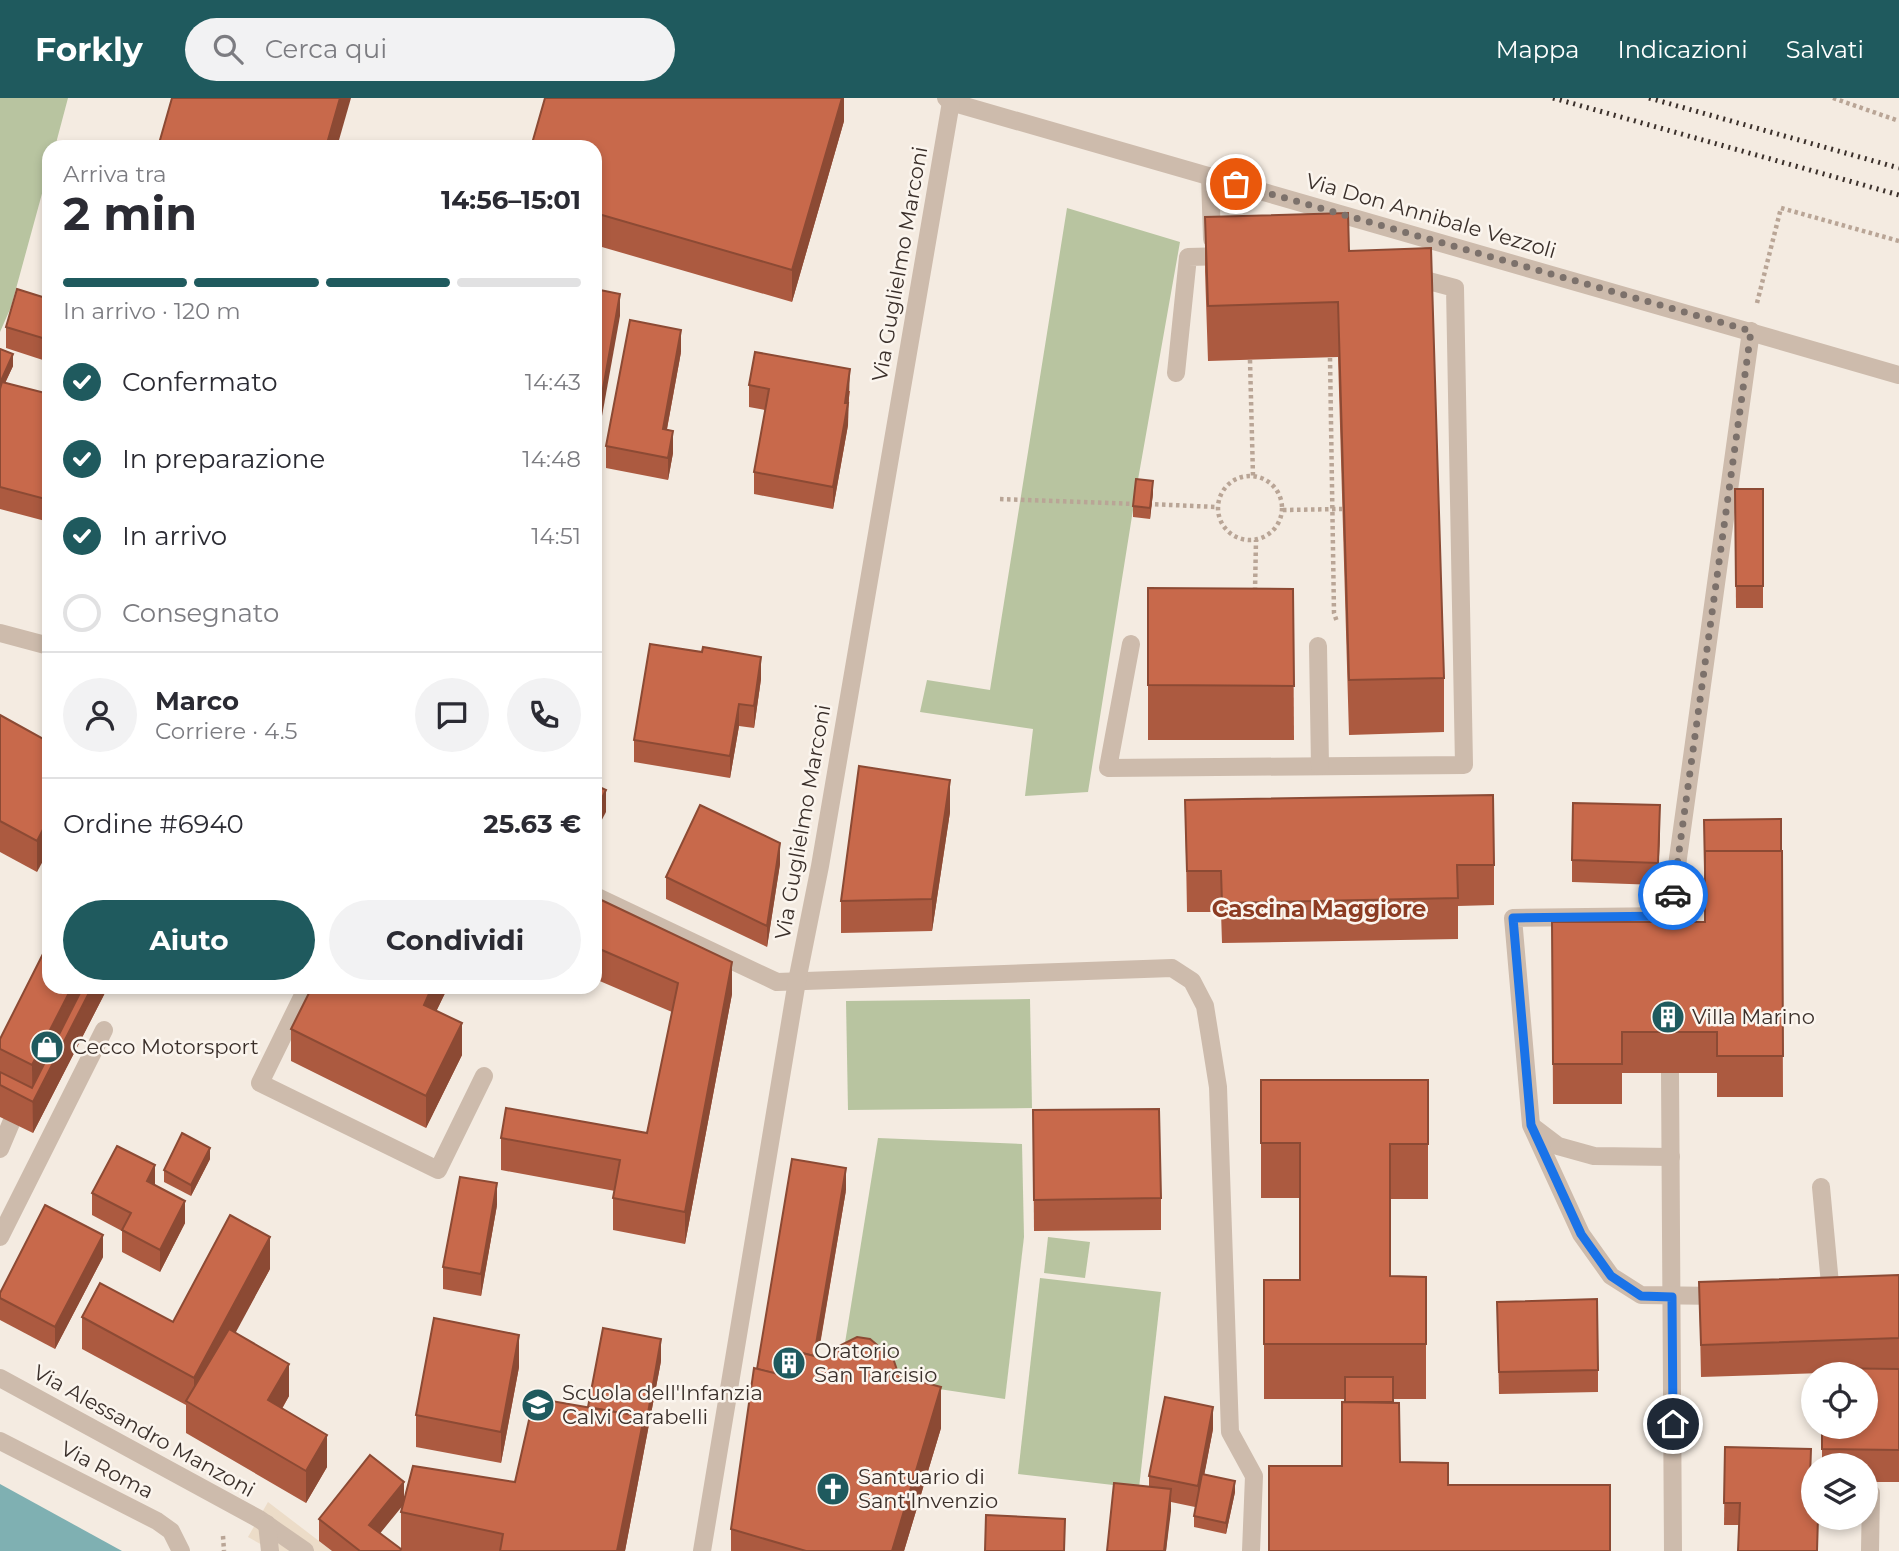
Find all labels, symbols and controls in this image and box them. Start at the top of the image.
search box [185,18,675,81]
text: Forkly [35,29,143,69]
icon: search [209,30,247,68]
text: Cerca qui [265,33,387,65]
text: Mappa [1496,35,1579,64]
text: Indicazioni [1617,35,1748,64]
text: Salvati [1786,35,1864,64]
street label: Via Guglielmo Marconi [866,144,933,383]
pin [1206,154,1266,214]
text: Arriva tra [63,160,167,188]
icon: bag [1217,165,1255,203]
street label: Via Don Annibale Vezzoli [1303,168,1559,263]
text: 14:56–15:01 [441,184,581,216]
text: 2 min [63,185,197,242]
text: In arrivo · 120 m [63,297,241,325]
icon: check [63,363,101,401]
text: Confermato [122,366,278,398]
text: 14:43 [525,368,581,396]
icon: check [63,440,101,478]
text: In preparazione [122,443,325,475]
text: 14:48 [522,445,581,473]
icon: check [63,517,101,555]
text: In arrivo [122,520,227,552]
text: 14:51 [531,522,581,550]
text: Consegnato [122,597,279,629]
button: person [63,678,137,752]
button: chat [415,678,489,752]
button: phone [507,678,581,752]
text: Marco [155,685,239,717]
street label: Via Guglielmo Marconi [769,702,836,941]
text: Corriere · 4.5 [155,717,298,745]
text: Ordine #6940 [63,808,244,840]
text: 25.63 € [483,808,581,840]
courier [1638,860,1708,930]
icon: car [1654,876,1692,914]
district label: Cascina Maggiore [1212,895,1426,923]
button: Aiuto [63,900,315,980]
button: Condividi [329,900,581,980]
building icon: Villa Marino [1649,998,1687,1036]
place label: Villa Marino [1692,1004,1815,1029]
shop icon: Cecco Motorsport [28,1028,66,1066]
place label: Cecco Motorsport [72,1034,259,1059]
place label: Oratorio San Tarcisio [814,1338,937,1387]
building icon: Oratorio San Tarcisio [770,1344,808,1382]
street label: Via Alessandro Manzoni [29,1359,259,1502]
map controls [1801,1362,1878,1530]
button: locate [1801,1362,1878,1439]
place label: Scuola dell'Infanzia Calvi Carabelli [562,1380,763,1429]
school or university icon: Scuola dell'Infanzia Calvi Carabelli [519,1386,557,1424]
pin [1643,1394,1703,1454]
icon: home [1654,1405,1692,1443]
street label: Via Roma [57,1436,158,1504]
button: layers [1801,1453,1878,1530]
place label: Santuario di Sant'Invenzio [858,1464,998,1513]
church icon: Santuario di Sant'Invenzio [814,1470,852,1508]

